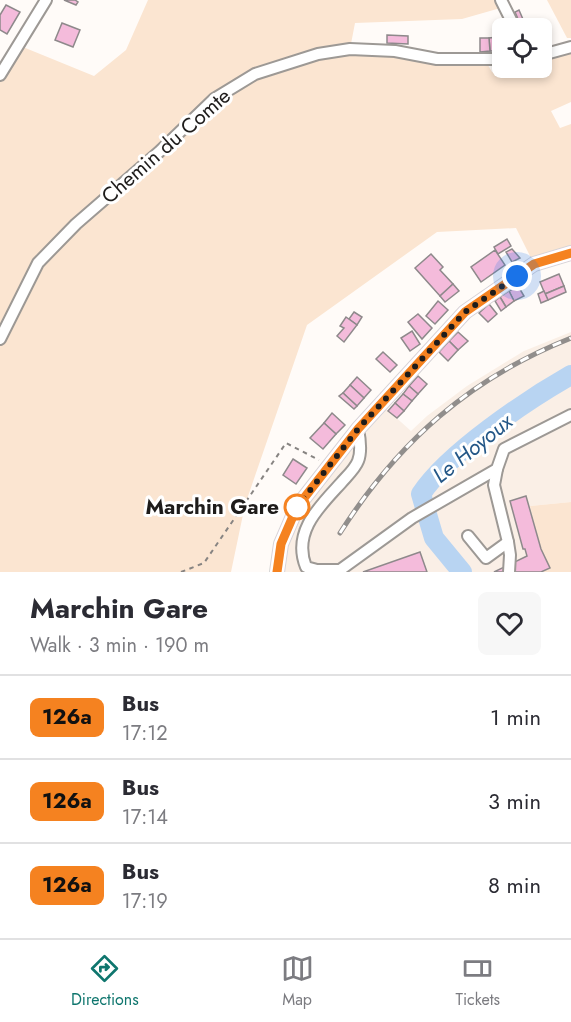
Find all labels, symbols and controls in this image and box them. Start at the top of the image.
map controls [492,18,552,78]
button: locate [492,18,552,78]
street label: Chemin du Comte [95,81,237,211]
your location [502,261,532,291]
water label: Le Hoyoux [425,404,520,490]
place label: Marchin Gare [145,492,279,522]
marker: Marchin Gare [284,494,310,520]
text: Marchin Gare [30,588,208,629]
button: heart [478,592,541,655]
text: Walk · 3 min · 190 m [30,631,209,660]
text: Bus [122,687,159,719]
text: 1 min [490,701,541,733]
text: 126a [42,702,92,732]
text: 17:12 [122,719,168,748]
text: Bus [122,771,159,803]
text: 3 min [488,785,541,817]
text: 126a [42,786,92,816]
text: 17:14 [122,803,168,832]
text: Bus [122,855,159,887]
text: 8 min [488,869,541,901]
text: 126a [42,870,92,900]
text: 17:19 [122,887,168,916]
tab: Directions [71,952,139,1011]
tab: Map [281,952,314,1011]
tab: Tickets [455,952,500,1011]

